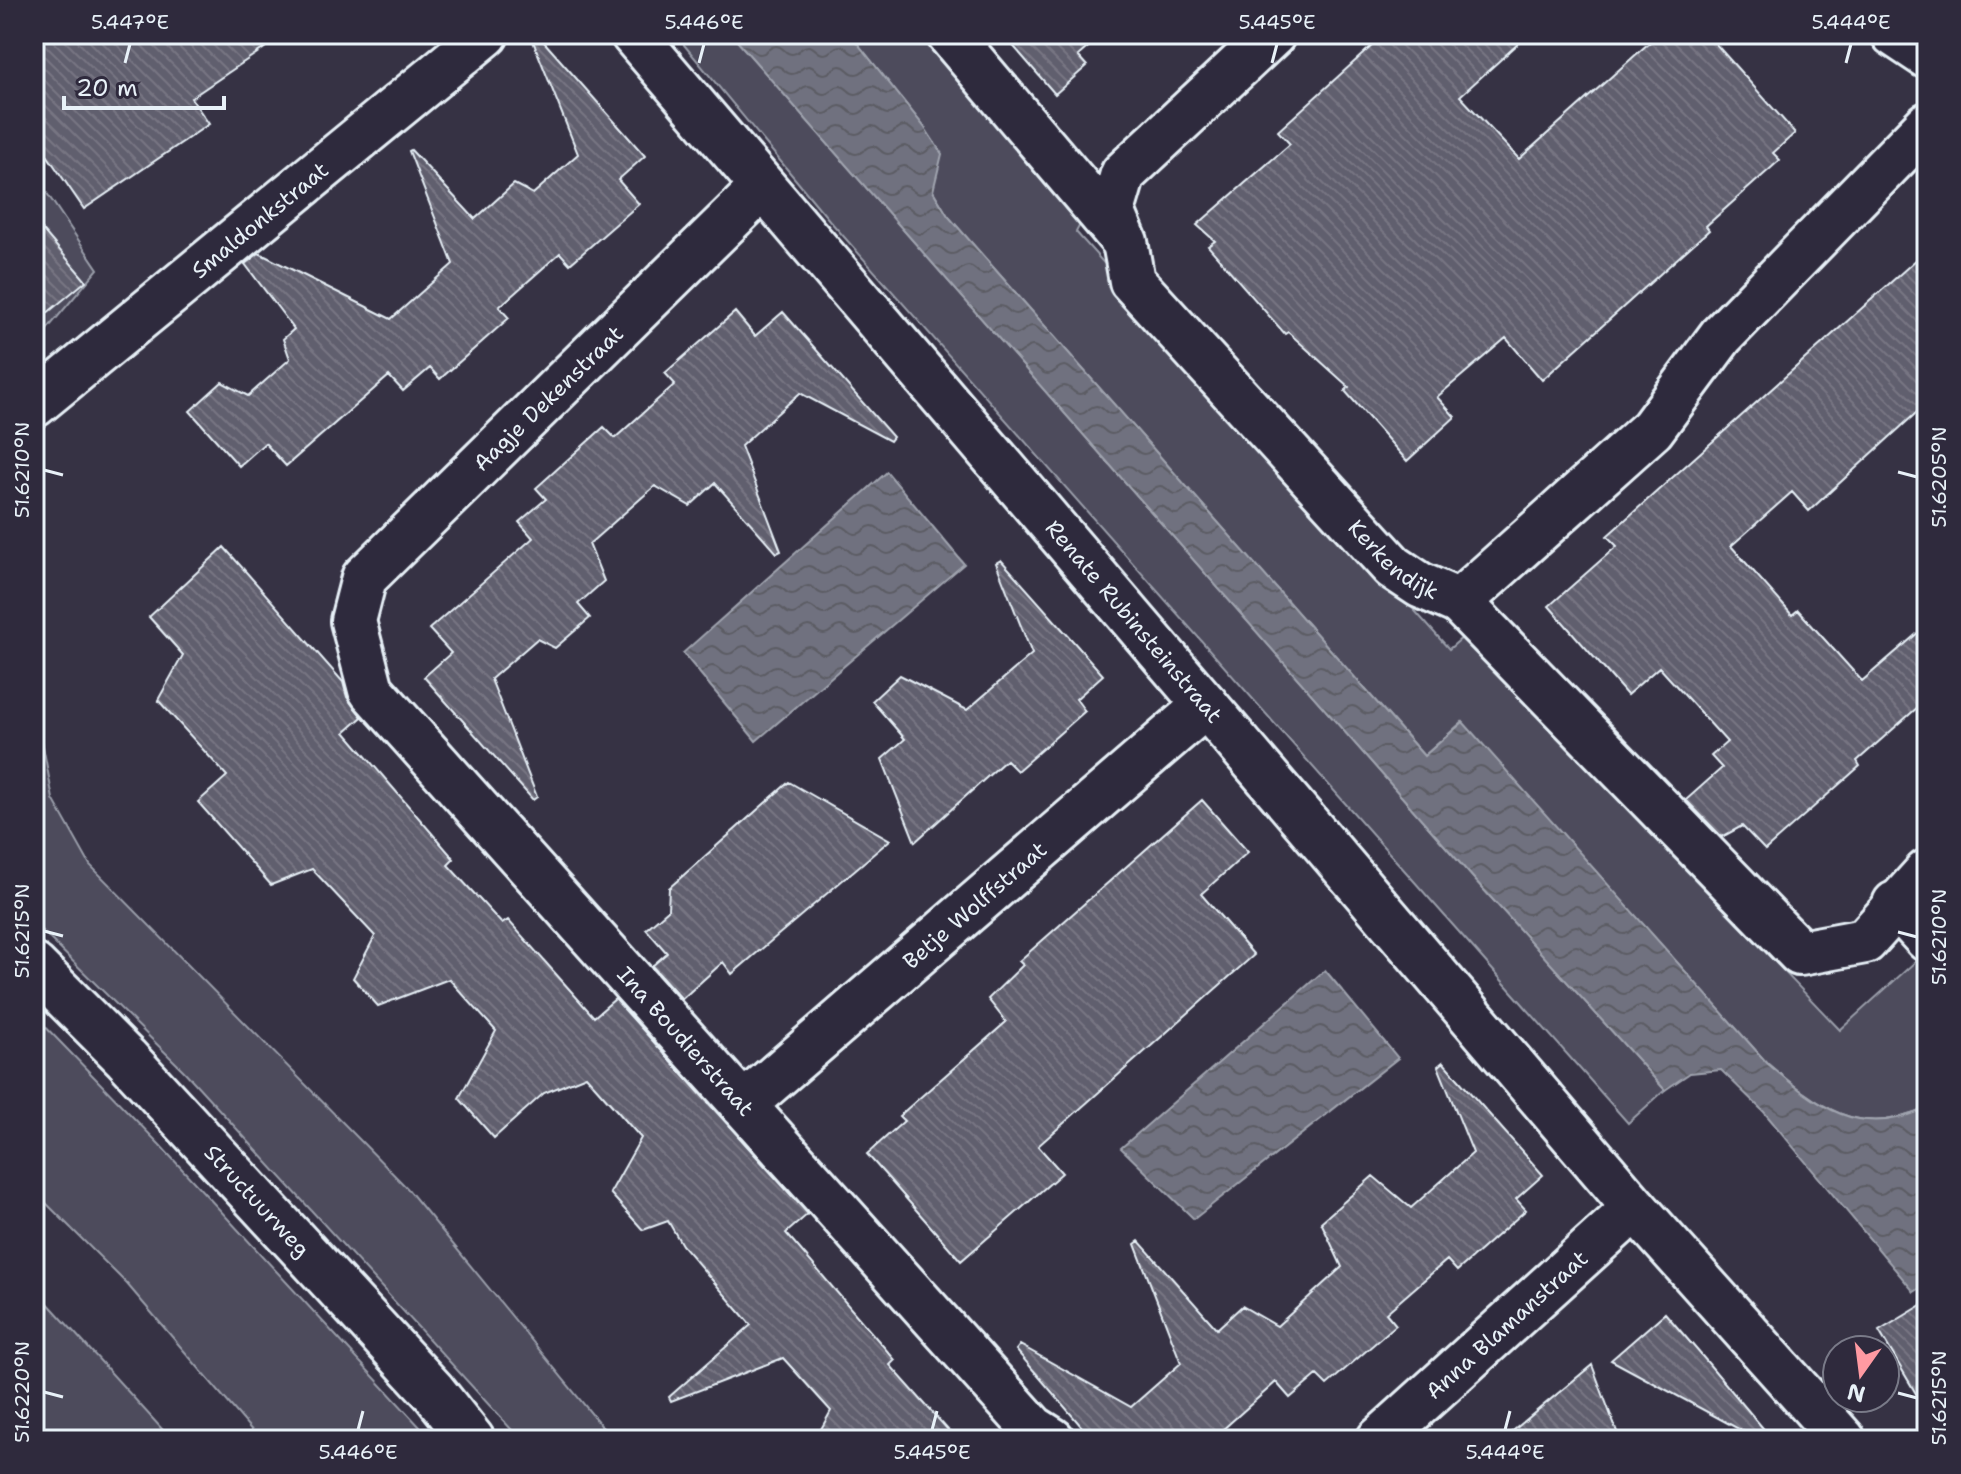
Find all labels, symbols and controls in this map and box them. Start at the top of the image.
text: 5.447°E [91,9,169,35]
text: 5.446°E [664,9,744,35]
text: 5.445°E [1238,9,1316,35]
text: 5.444°E [1812,9,1891,35]
scale bar [64,60,224,110]
text: 20 m [76,72,138,104]
street label: Smaldonkstraat [186,155,334,285]
street label: Aagje Dekenstraat [467,319,630,478]
text: 51.6210°N [9,422,35,518]
text: 51.6205°N [1926,426,1952,528]
street label: Kerkendijk [1342,513,1443,606]
street label: Renate Rubinsteinstraat [1039,514,1229,729]
street label: Betje Wolffstraat [897,835,1053,976]
text: 51.6215°N [9,883,35,979]
text: 51.6210°N [1926,889,1952,985]
street label: Ina Boudierstraat [611,960,760,1122]
street label: Structuurweg [198,1138,316,1263]
street label: Anna Blamanstraat [1420,1244,1594,1406]
north arrow [1821,1334,1901,1414]
text: 51.6220°N [9,1341,35,1443]
text: 51.6215°N [1926,1350,1952,1446]
text: N [1844,1377,1868,1409]
text: 5.446°E [318,1439,398,1465]
text: 5.445°E [893,1439,971,1465]
text: 5.444°E [1466,1439,1545,1465]

